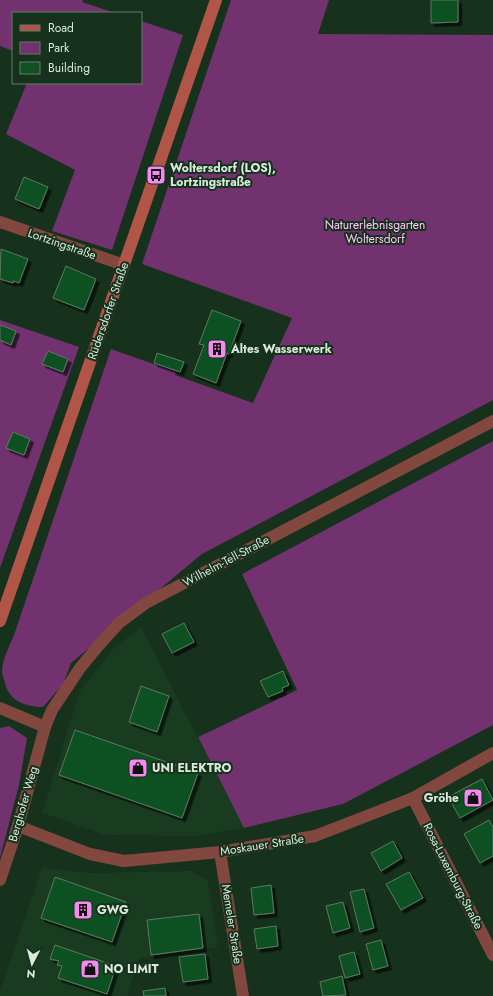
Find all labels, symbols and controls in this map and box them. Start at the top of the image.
legend [12,12,142,84]
text: Road [48,19,74,37]
text: Park [48,39,70,57]
text: Building [48,59,90,77]
place label: Woltersdorf (LOS), Lortzingstraße [170,159,276,191]
bus stop icon: Woltersdorf (LOS), Lortzingstraße [145,164,167,186]
park label: Naturerlebnisgarten Woltersdorf [325,216,425,248]
street label: Lortzingstraße [25,224,99,264]
street label: Rüdersdorfer Straße [83,260,133,362]
building icon: Altes Wasserwerk [206,338,228,360]
place label: Altes Wasserwerk [230,340,332,358]
street label: Wilhelm-Tell-Straße [179,531,273,591]
shop icon: UNI ELEKTRO [127,757,149,779]
place label: UNI ELEKTRO [152,759,231,777]
street label: Berghofer Weg [4,764,42,844]
shop icon: Gröhe [462,787,484,809]
place label: Gröhe [424,789,459,807]
street label: Rosa-Luxemburg-Straße [418,820,488,932]
street label: Moskauer Straße [219,829,305,861]
street label: Memeler Straße [217,883,247,965]
building icon: GWG [72,899,94,921]
place label: GWG [97,901,129,919]
north arrow [12,944,52,984]
shop icon: NO LIMIT [79,958,101,980]
place label: NO LIMIT [104,960,159,978]
text: N [26,966,36,982]

